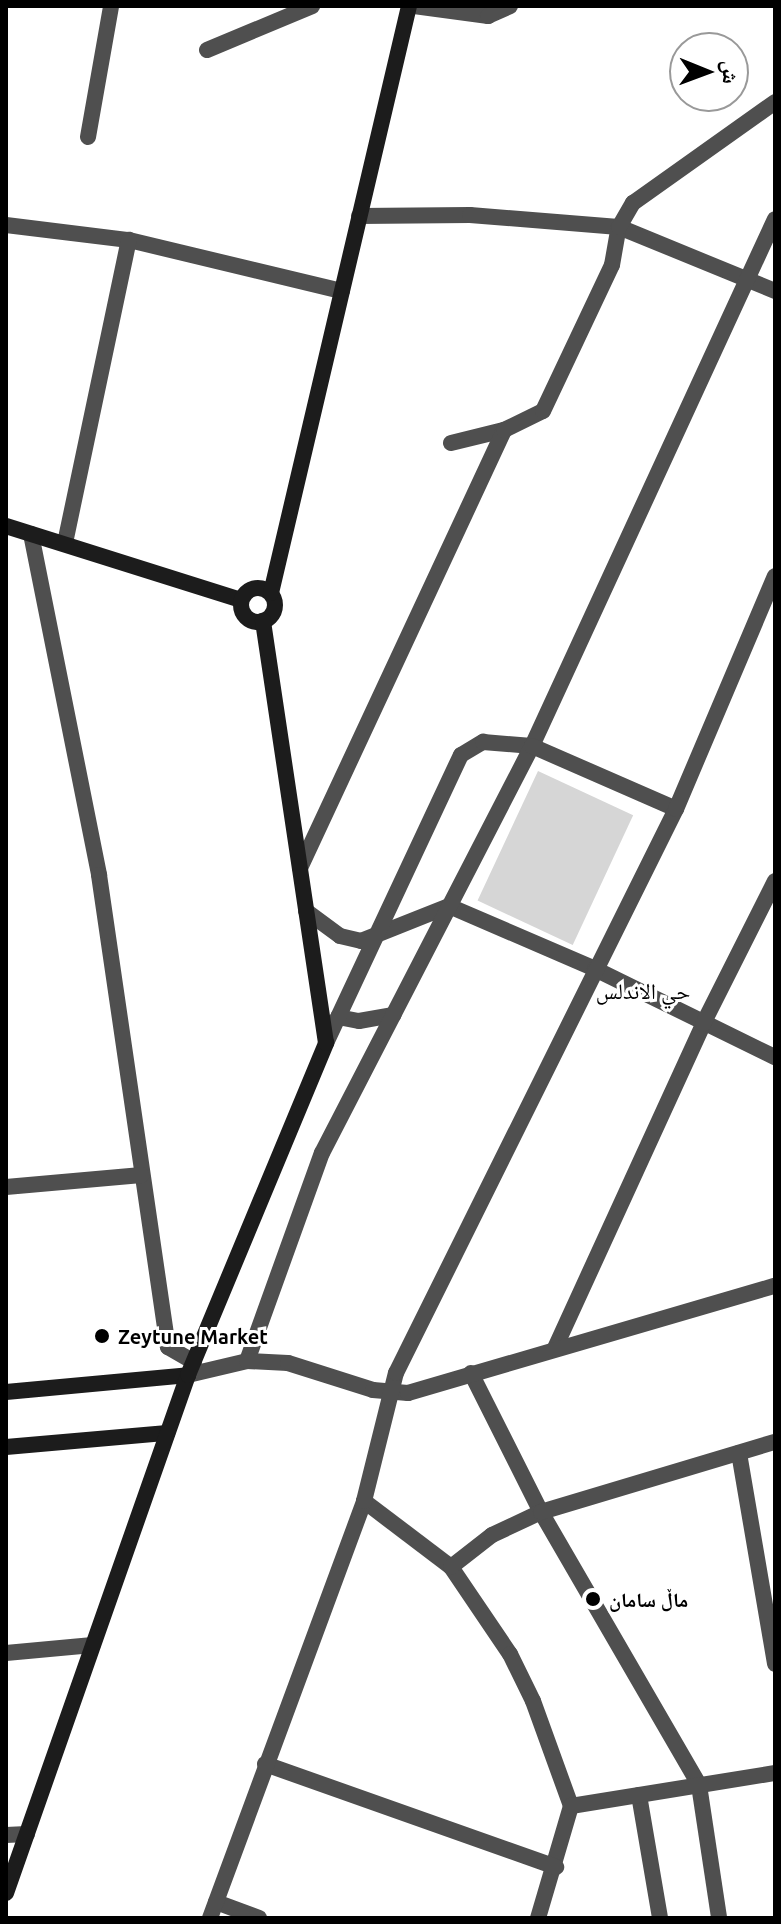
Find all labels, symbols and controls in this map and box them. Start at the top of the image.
north arrow [669,32,749,112]
text: ش [719,61,744,84]
district label: حي الاندلس [596,978,690,1004]
place label: Zeytune Market [118,1324,268,1348]
marker: Zeytune Market [93,1327,111,1345]
place label: ماڵ سامان [609,1587,688,1611]
marker: ماڵ سامان [584,1590,602,1608]

